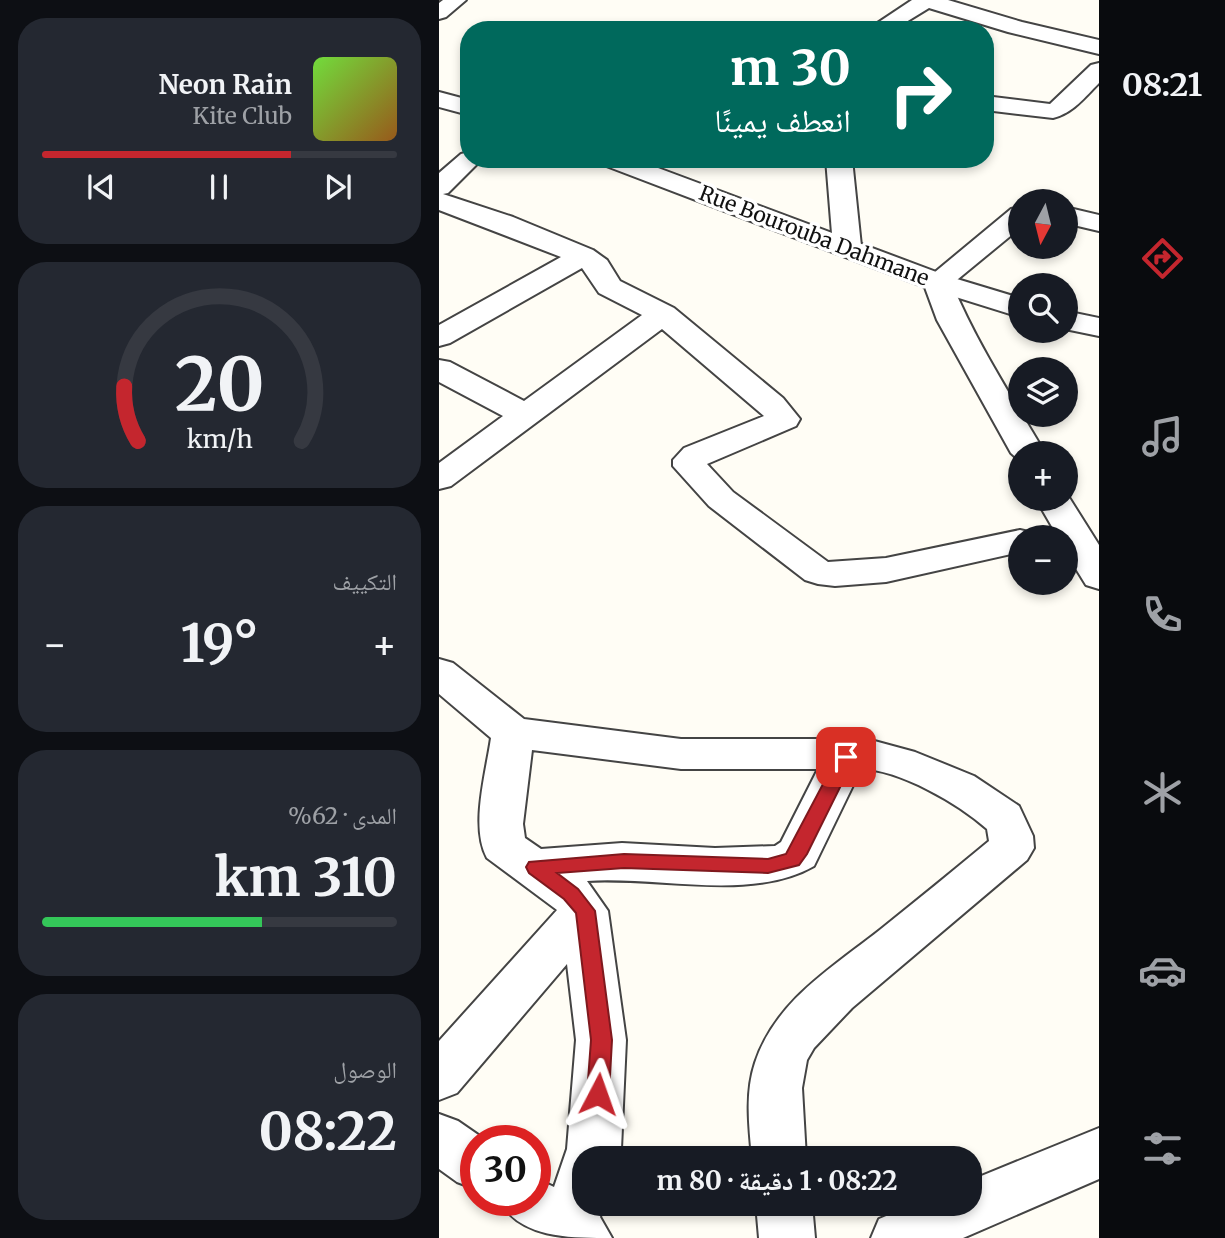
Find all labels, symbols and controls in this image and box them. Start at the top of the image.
text: 30 m [730,37,851,98]
icon: right [875,49,966,140]
text: 08:21 [1122,65,1202,105]
text: Neon Rain [158,68,292,101]
text: Kite Club [193,101,292,130]
text: انعطف يمينًا [714,101,851,141]
icon: previous [82,168,120,206]
icon: pause [200,168,238,206]
icon: next [319,168,357,206]
street label: Rue Bourouba Dahmane [695,179,933,292]
north arrow [1008,189,1078,259]
map controls [1008,189,1078,595]
icon: directions [1138,234,1187,283]
button: search [1008,273,1078,343]
text: 20 [175,339,265,431]
button: layers [1008,357,1078,427]
icon: music [1138,412,1187,461]
text: km/h [186,423,253,455]
button: + [1008,441,1078,511]
button: − [1008,525,1078,595]
text: التكييف [332,567,397,596]
icon: phone [1138,590,1187,639]
text: 19° [181,611,259,676]
text: − [42,621,67,668]
text: + [372,621,397,668]
pin [816,727,876,787]
icon: arrive [827,738,865,776]
icon: climate [1138,768,1187,817]
text: المدى · 62% [288,801,397,830]
text: 310 km [214,845,397,910]
icon: car [1138,946,1187,995]
text: الوصول [333,1055,397,1084]
position arrow [561,1057,635,1131]
text: 08:22 [259,1099,397,1164]
icon: filters [1138,1124,1187,1173]
speed limit sign: 30 [460,1125,551,1216]
text: 08:22 · 1 دقيقة · 80 m [657,1164,897,1197]

